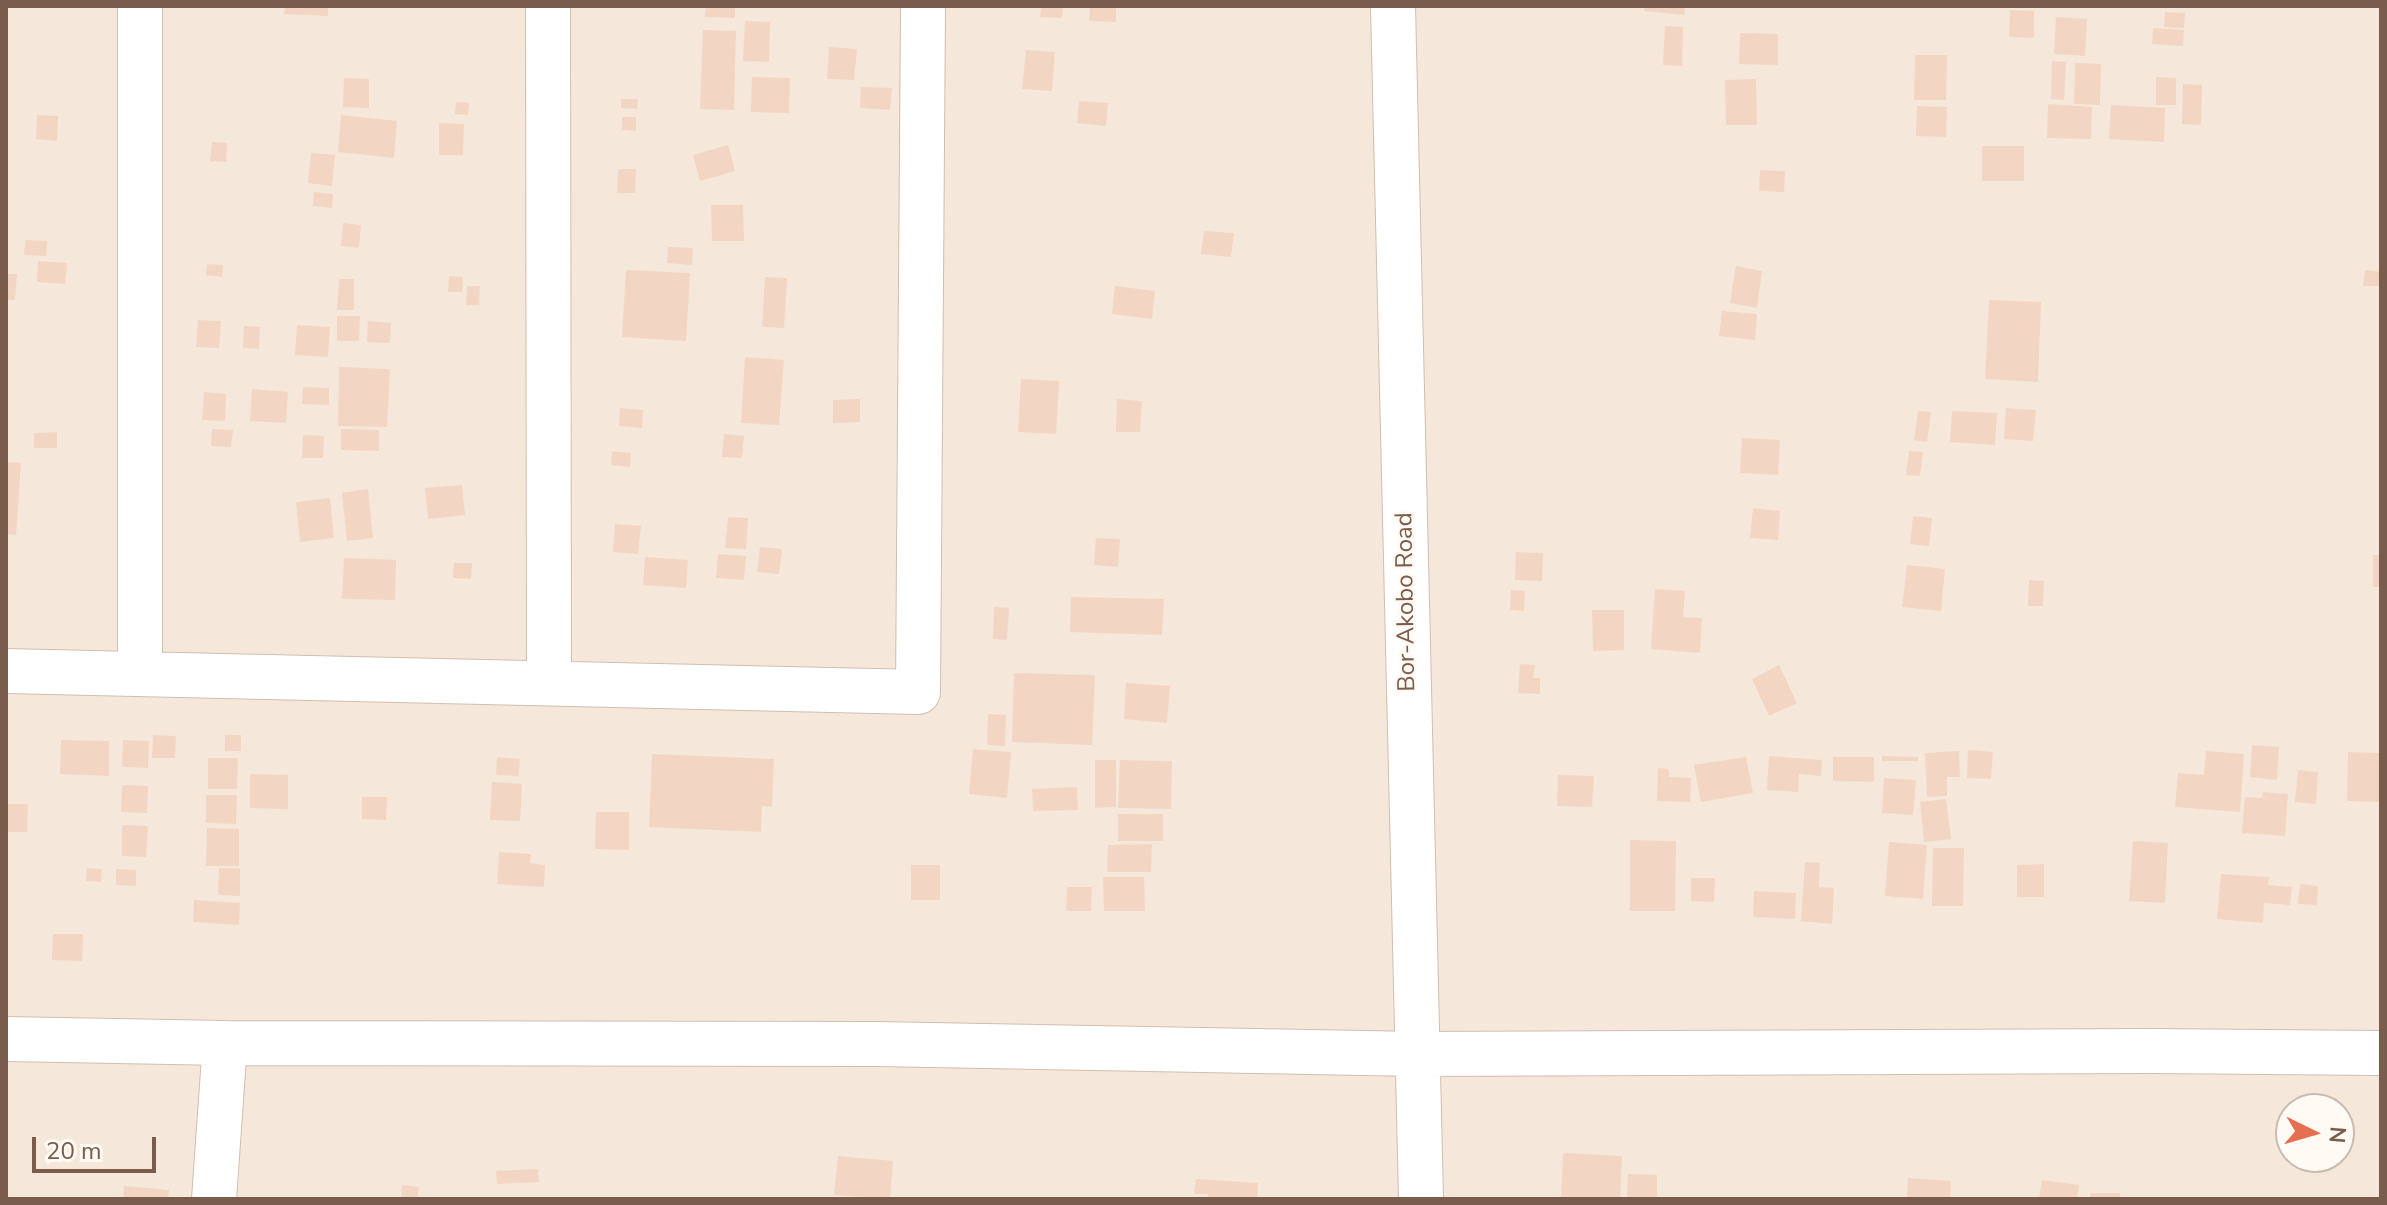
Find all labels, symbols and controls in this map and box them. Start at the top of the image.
street label: Bor-Akobo Road [1391,512,1423,692]
north arrow [2275,1093,2355,1173]
scale bar [36,1121,160,1171]
text: N [2321,1125,2353,1144]
text: 20 m [46,1135,102,1167]

